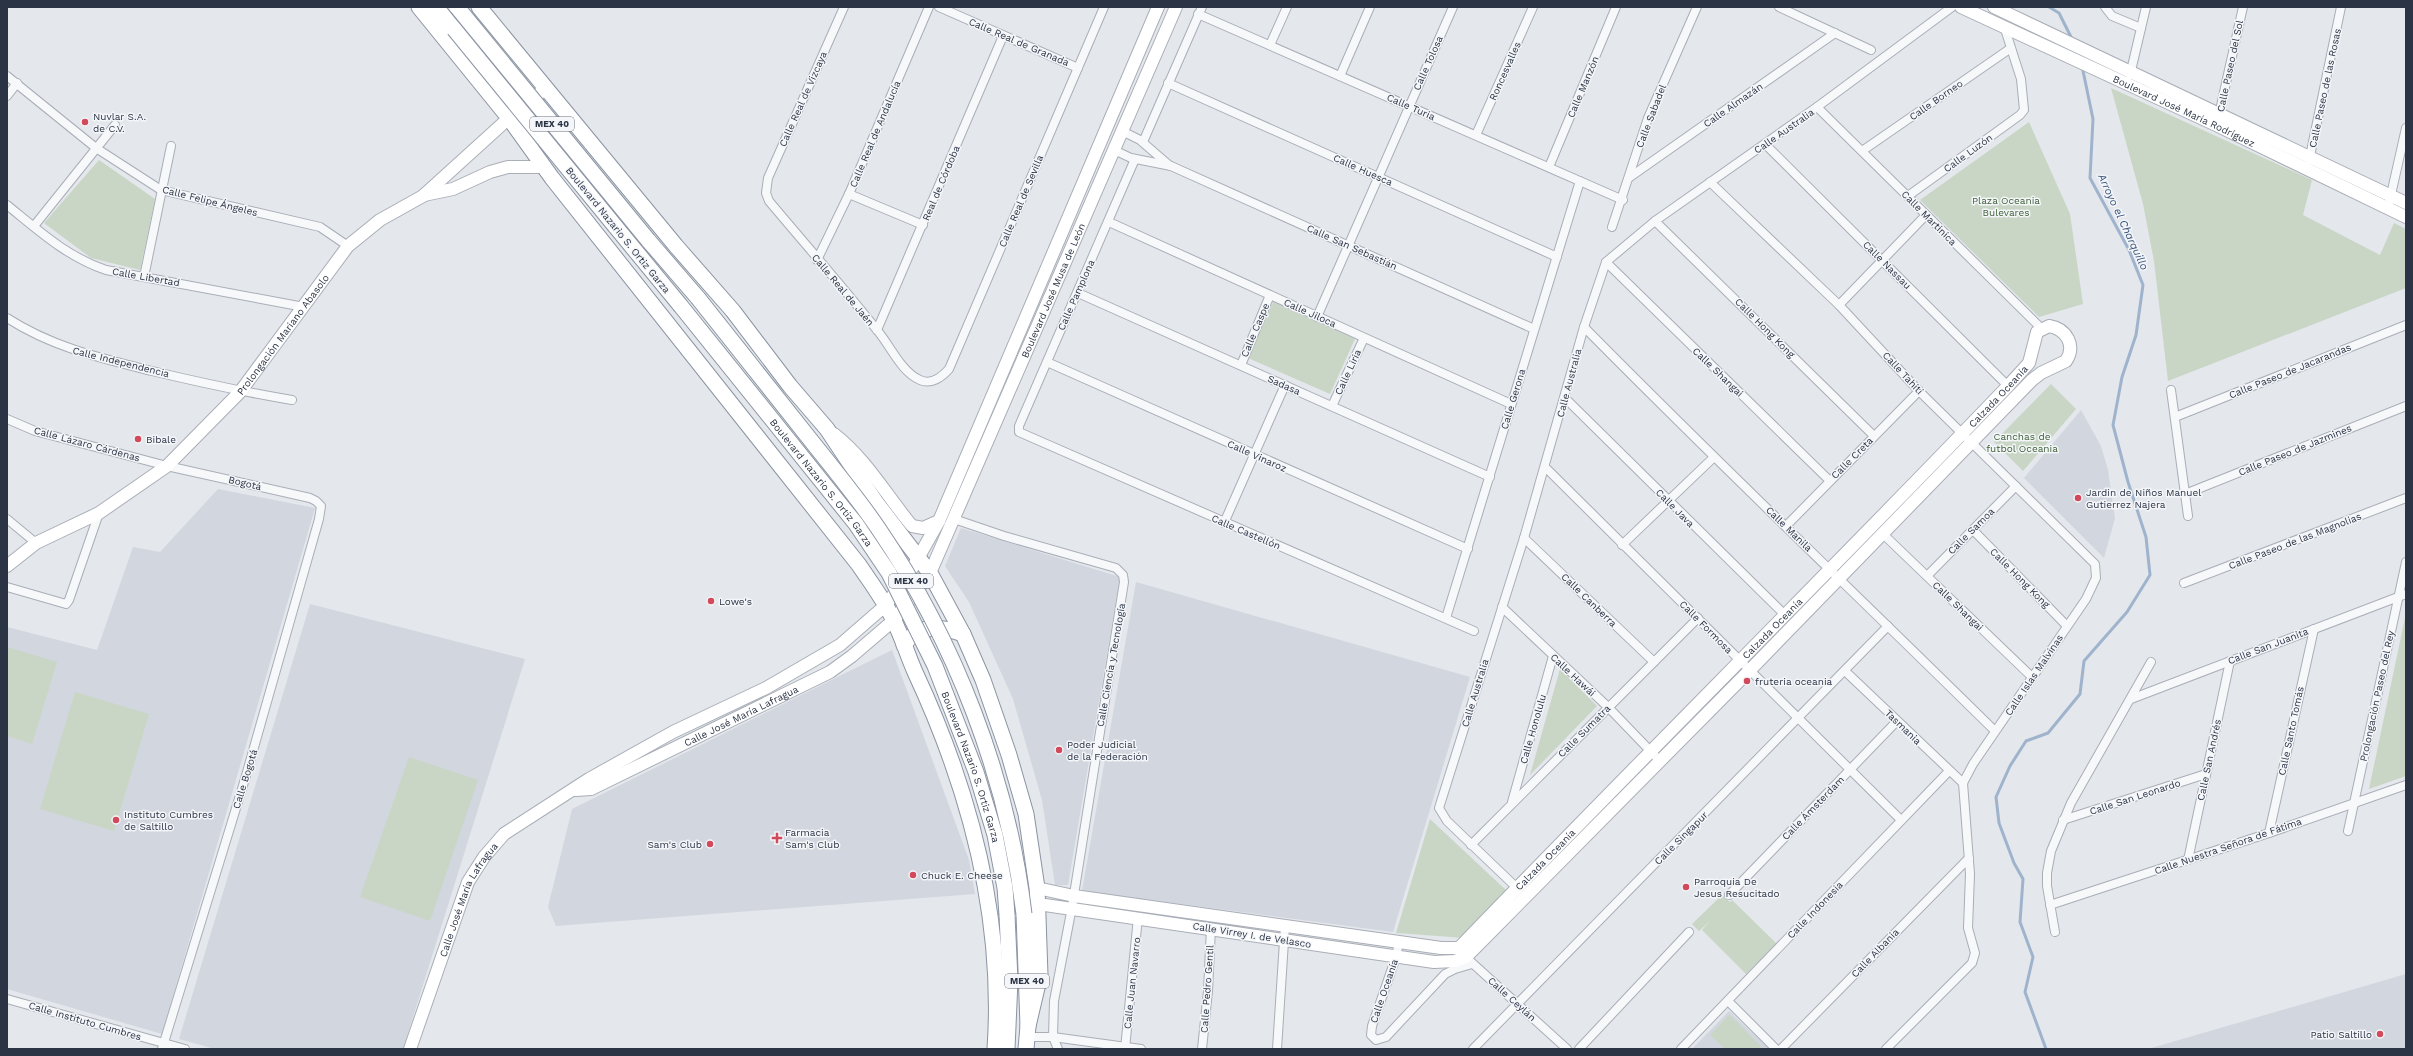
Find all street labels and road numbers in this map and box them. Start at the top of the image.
street label: Calle Real de Granada [967,16,1071,68]
street label: Calle Paseo del Sol [2215,19,2245,113]
street label: Calle Paseo de las Rosas [2307,27,2343,149]
street label: Calle Tolosa [1411,34,1445,92]
street label: Roncesvalles [1487,40,1523,102]
street label: Calle Real de Vizcaya [777,49,829,148]
street label: Calle Manzón [1565,55,1601,119]
street label: Boulevard José María Rodríguez [2111,73,2257,149]
street label: Calle Borneo [1907,78,1965,122]
street label: Calle Real de Andalucía [848,79,903,189]
street label: Calle Almazán [1701,81,1765,129]
street label: Calle Sabadel [1634,83,1668,149]
street label: Calle Turia [1385,91,1437,123]
street label: Calle Australia [1752,106,1816,156]
road number: MEX 40 [530,117,574,131]
street label: Calle Luzón [1942,132,1994,174]
street label: Real de Córdoba [920,144,962,222]
street label: Calle Huesca [1332,152,1395,188]
street label: Calle Real de Sevilla [997,153,1046,249]
street label: Boulevard Nazario S. Ortiz Garza [564,165,673,296]
street label: Calle Felipe Ángeles [161,184,259,218]
street label: Calle Martinica [1899,188,1959,248]
street label: Boulevard José Musa de León [1019,221,1087,359]
street label: Calle San Sebastián [1305,222,1399,272]
street label: Calle Nassau [1861,239,1913,291]
street label: Calle Real de Jaén [810,252,876,328]
street label: Calle Pamplona [1055,258,1097,332]
street label: Calle Libertad [111,266,181,288]
street label: Prolongación Mariano Abasolo [234,272,331,397]
street label: Calle Hong Kong [1733,296,1798,361]
street label: Calle Jiloca [1282,297,1338,330]
street label: Calle Caspe [1239,301,1271,359]
street label: Calle Paseo de Jacarandas [2227,341,2353,401]
street label: Calle Independencia [71,345,171,379]
street label: Calle Shangai [1690,345,1746,399]
street label: Calle Liria [1333,347,1363,396]
street label: Calle Australia [1555,347,1584,418]
street label: Calle Tahití [1881,350,1926,397]
street label: Calzada Oceanía [1966,363,2030,429]
street label: Calle Gerona [1499,367,1528,431]
street label: Sadasa [1266,373,1302,397]
street label: Boulevard Nazario S. Ortiz Garza [768,416,875,549]
street label: Calle Paseo de Jazmines [2237,422,2353,478]
street label: Calle Lázaro Cárdenas [33,425,141,463]
street label: Calle Creta [1829,435,1875,481]
street label: Calle Vinaroz [1226,438,1288,474]
street label: Bogotá [227,474,263,492]
street label: Calle Java [1654,487,1697,530]
street label: Calle Manila [1764,504,1814,554]
street label: Calle Samoa [1946,505,1997,556]
street label: Calle Paseo de las Magnolias [2227,511,2363,571]
street label: Calle Castellón [1210,513,1282,551]
street label: Calle Hong Kong [1988,546,2053,611]
street label: Calle Canberra [1559,571,1619,629]
road number: MEX 40 [889,574,933,588]
street label: Calle Shangai [1930,579,1986,633]
street label: Calzada Oceanía [1740,595,1805,661]
street label: Calle Formosa [1677,598,1735,656]
street label: Calle Ciencia y Tecnología [1095,602,1127,728]
street label: Calle San Juanita [2226,625,2310,666]
street label: Prolongación Paseo del Rey [2358,629,2396,763]
street label: Calle Islas Malvinas [2003,632,2065,718]
street label: Calle Hawái [1548,651,1598,699]
street label: Calle Australia [1459,657,1491,728]
street label: Calle José María Lafragua [682,683,800,748]
street label: Calle Santo Tomás [2276,686,2306,776]
street label: Boulevard Nazario S. Ortiz Garza [940,690,1002,844]
street label: Calle Honolulu [1518,693,1548,765]
street label: Calle Sumatra [1556,702,1613,759]
street label: Tasmania [1883,707,1923,747]
street label: Calle San Andrés [2195,718,2223,802]
street label: Calle Bogotá [231,748,259,810]
street label: Calle Ámsterdam [1780,774,1846,842]
street label: Calle San Leonardo [2088,777,2182,817]
street label: Calle Singapur [1652,809,1710,867]
street label: Calle Nuestra Señora de Fátima [2153,815,2303,876]
street label: Calzada Oceanía [1513,826,1577,892]
street label: Calle José María Lafragua [437,840,500,958]
street label: Calle Indonesia [1785,879,1845,941]
street label: Calle Virrey I. de Velasco [1192,920,1312,950]
street label: Calle Albania [1849,926,1901,980]
street label: Calle Juan Navarro [1122,937,1142,1029]
street label: Calle Pedro Gentil [1198,945,1216,1033]
street label: Calle Oceanía [1368,957,1400,1024]
road number: MEX 40 [1005,974,1049,988]
street label: Calle Ceylán [1486,975,1538,1023]
street label: Calle Instituto Cumbres [27,1000,143,1042]

